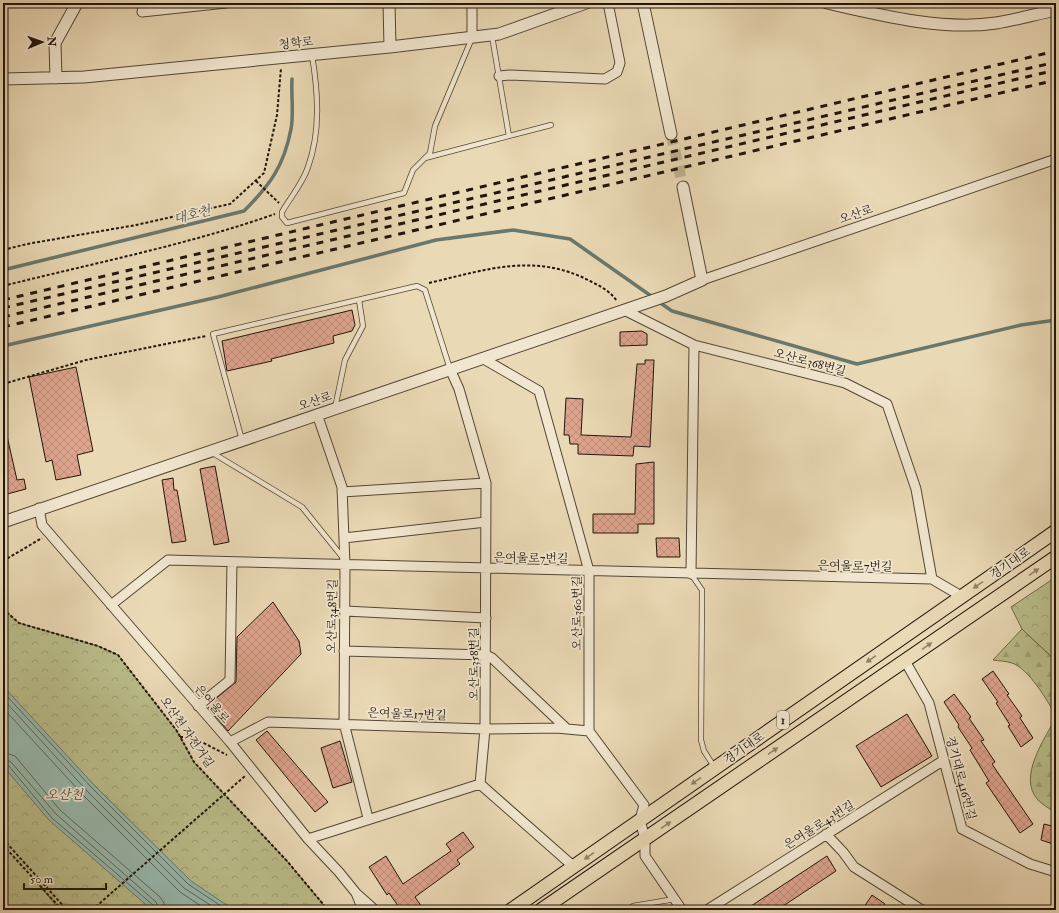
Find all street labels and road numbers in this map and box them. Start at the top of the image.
street label: 청학로 [278,34,315,53]
street label: 오산로 [837,202,875,227]
street label: 오산로368번길 [772,346,848,379]
street label: 오산로 [296,389,334,414]
street label: 경기대로 [987,544,1034,583]
street label: 은여울로7번길 [493,550,569,567]
street label: 은여울로7번길 [817,558,893,575]
street label: 오산로360번길 [570,576,585,650]
street label: 오산로348번길 [324,579,341,653]
street label: 오산로358번길 [467,627,482,701]
street label: 은여울로 [191,682,233,727]
street label: 오산천 자전거길 [156,694,217,771]
street label: 은여울로17번길 [367,706,447,723]
road number: 1 [777,711,789,729]
street label: 경기대로 [721,729,768,768]
street label: 경기대로416번길 [942,735,979,822]
street label: 은여울로43번길 [781,798,857,853]

